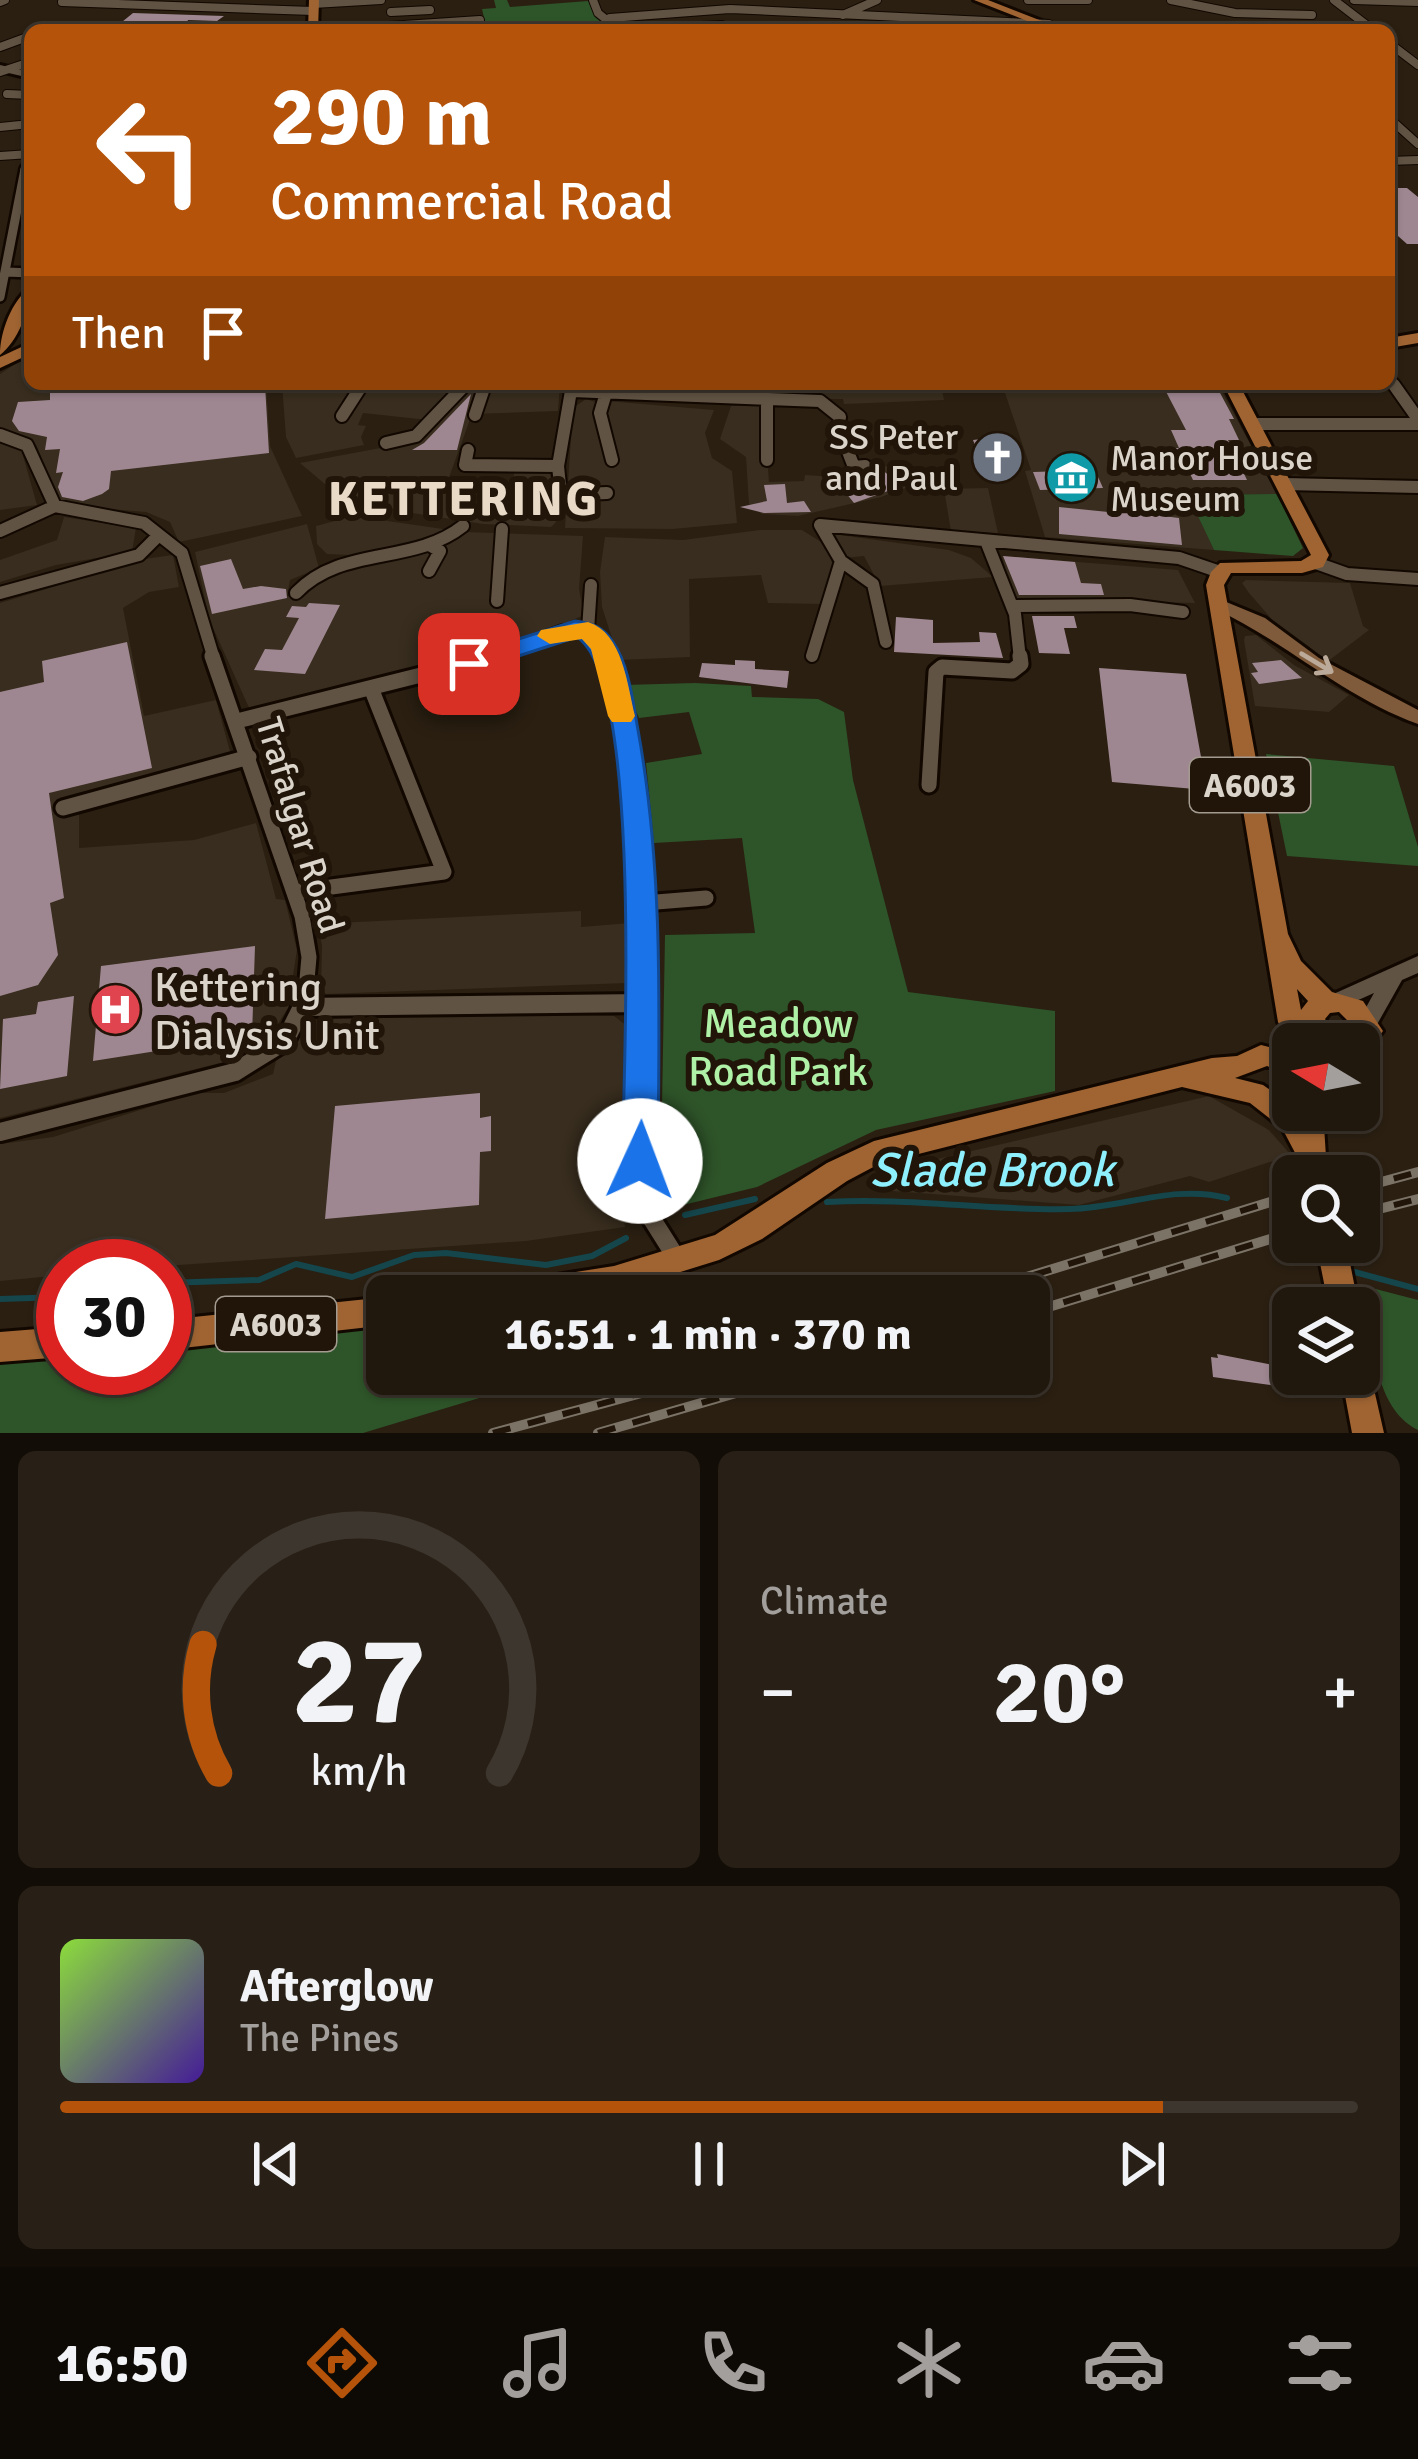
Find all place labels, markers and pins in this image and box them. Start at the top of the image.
place label: SS Peter and Paul [825,415,959,501]
church icon: SS Peter and Paul [969,429,1025,485]
place label: Manor House Museum [1110,436,1313,522]
museum icon: Manor House Museum [1043,450,1099,506]
pin [418,613,520,715]
place label: Kettering Dialysis Unit [154,962,380,1061]
hospital icon: Kettering Dialysis Unit [87,982,143,1038]

